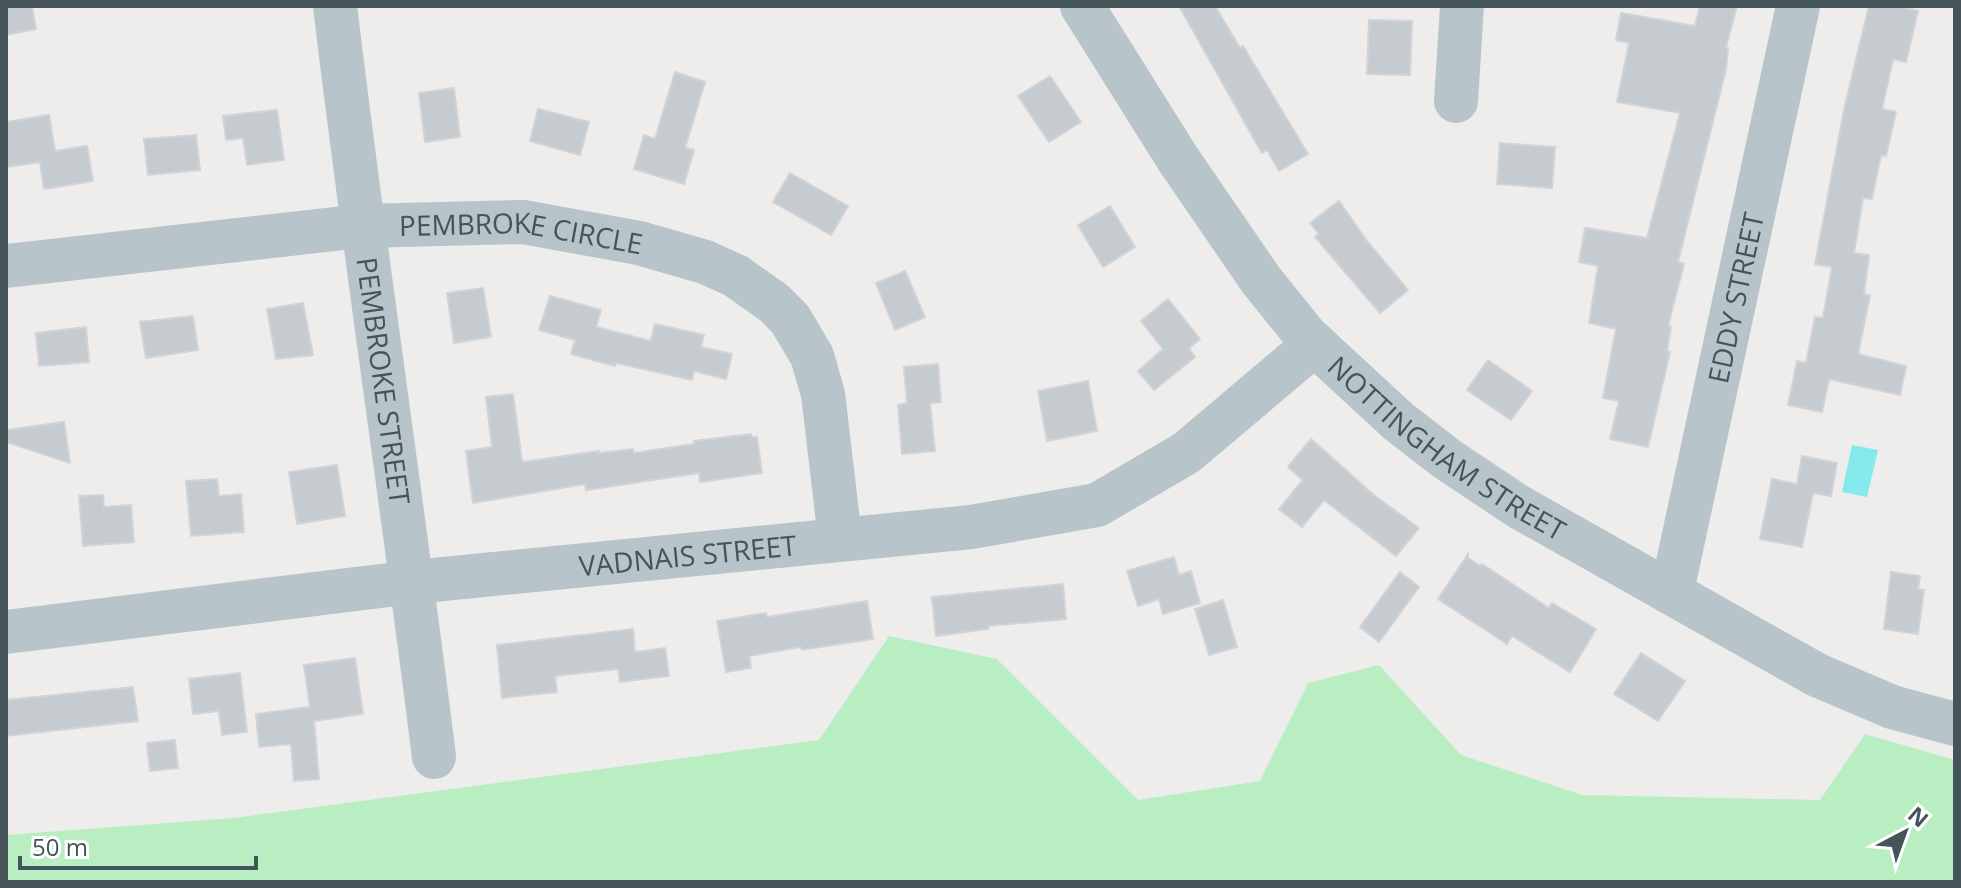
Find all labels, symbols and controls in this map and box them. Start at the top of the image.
street label: PEMBROKE CIRCLE [399,203,646,262]
street label: EDDY STREET [1698,208,1772,387]
street label: PEMBROKE STREET [348,255,420,507]
street label: NOTTINGHAM STREET [1320,347,1573,549]
street label: VADNAIS STREET [577,525,799,585]
north arrow [1865,792,1945,872]
text: N [1902,799,1935,833]
scale bar [20,820,256,870]
text: 50 m [32,830,88,863]

